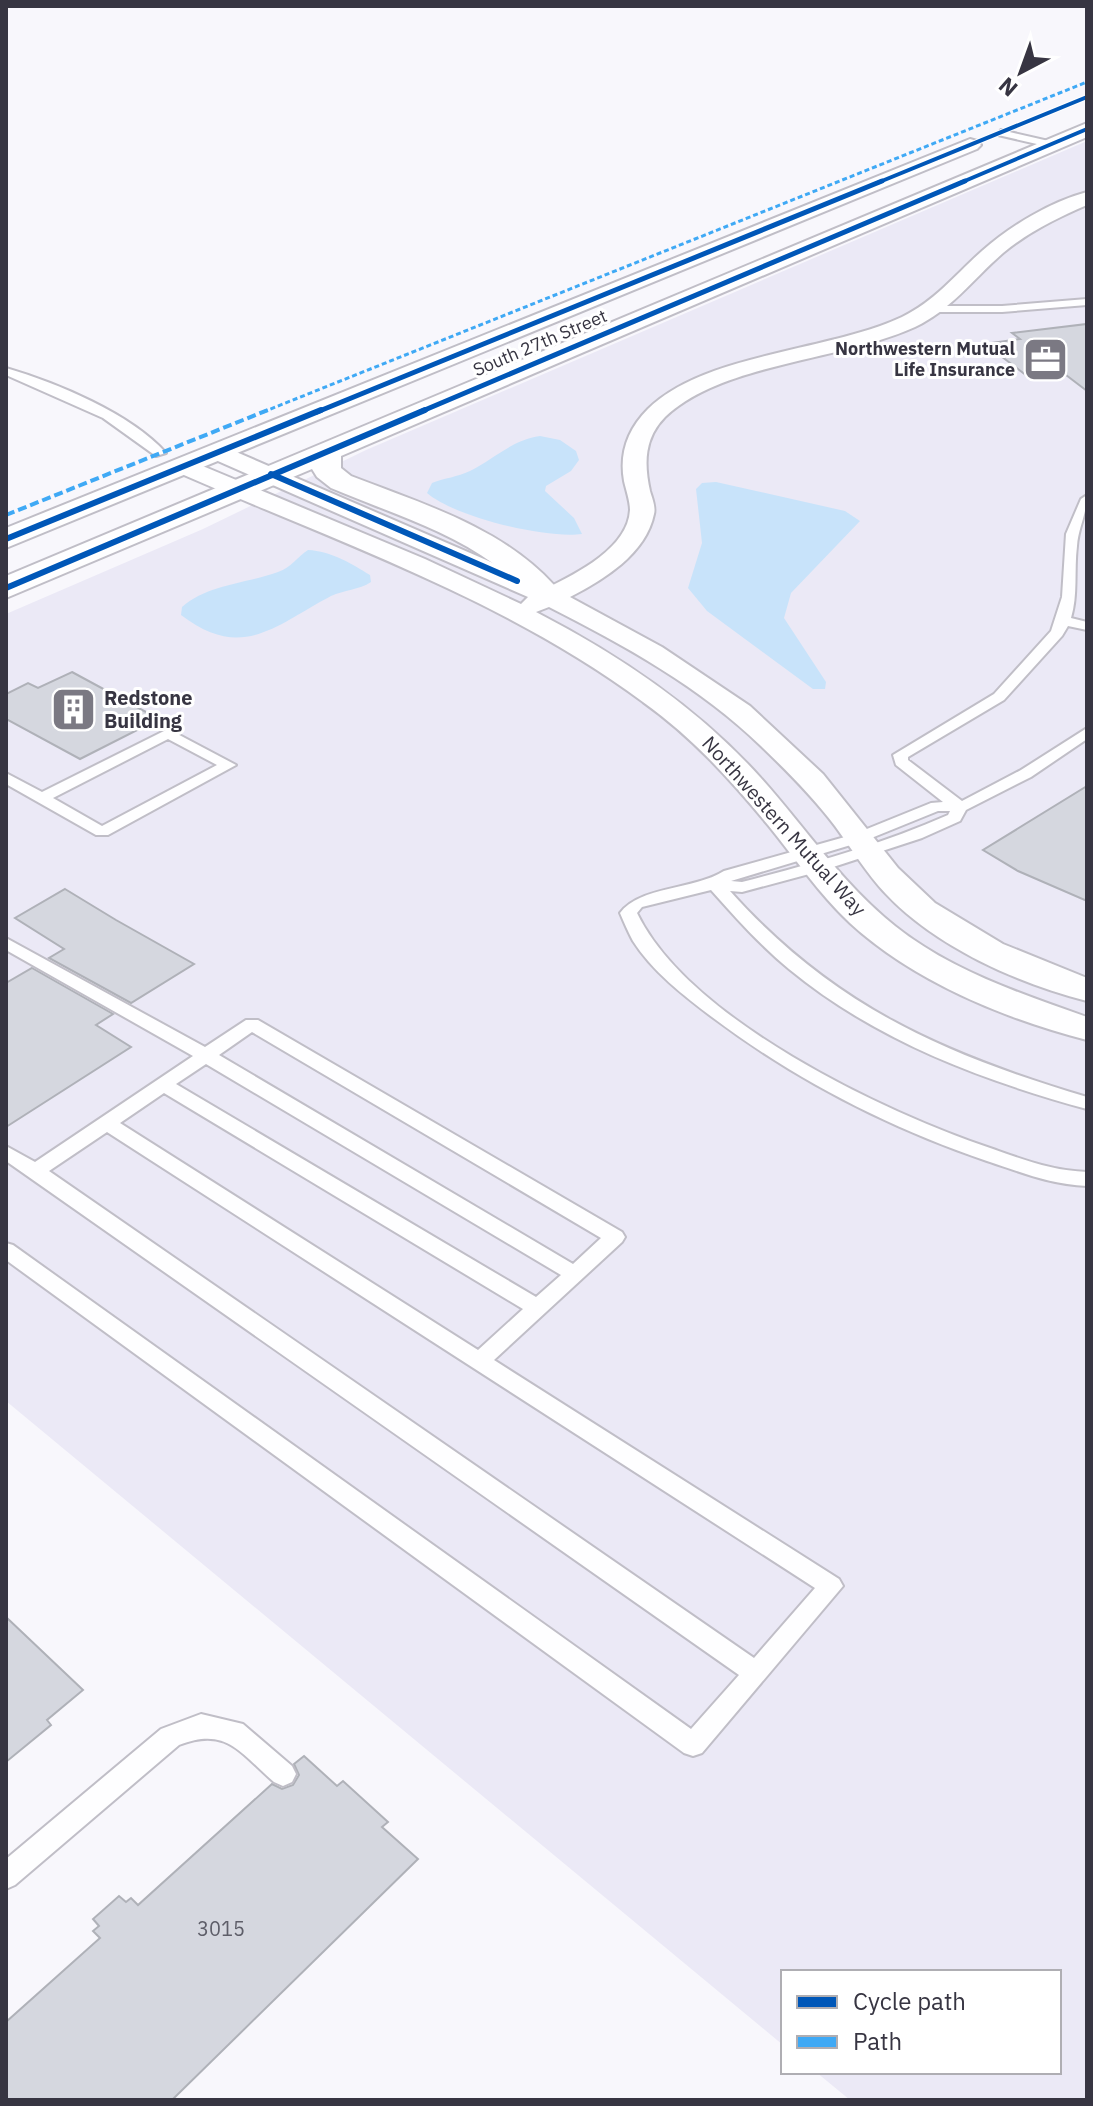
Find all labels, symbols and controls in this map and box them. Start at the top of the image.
north arrow [981,32,1061,112]
text: N [992,71,1023,104]
street label: South 27th Street [469,304,610,381]
office icon: Northwestern Mutual Life Insurance [1022,335,1070,383]
place label: Northwestern Mutual Life Insurance [835,337,1016,381]
place label: Redstone Building [104,684,193,734]
building icon: Redstone Building [49,685,97,733]
street label: Northwestern Mutual Way [696,730,872,921]
house number: 3015 [197,1915,245,1942]
legend [781,1970,1061,2074]
text: Cycle path [853,1985,966,2017]
text: Path [853,2025,902,2057]

